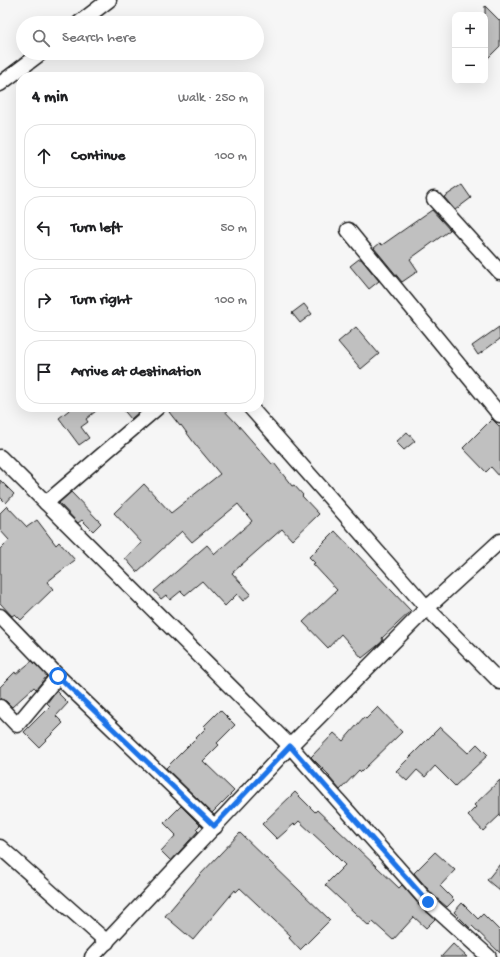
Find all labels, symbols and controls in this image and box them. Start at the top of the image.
map controls [452,12,488,84]
button: + [452,12,488,48]
search box [16,16,264,60]
icon: search [30,27,52,49]
text: Search here [62,29,136,47]
button: − [452,48,488,84]
text: 4 min [32,88,68,108]
text: Walk · 250 m [178,91,248,106]
icon: ahead [33,145,55,167]
text: Continue [71,147,125,165]
text: 100 m [215,149,247,164]
icon: left [33,217,55,239]
text: Turn left [71,219,122,237]
text: 50 m [220,221,247,236]
icon: right [33,289,55,311]
text: Turn right [71,291,131,309]
text: 100 m [215,293,247,308]
icon: arrive [33,361,55,383]
text: Arrive at destination [71,363,201,381]
route start [49,667,67,685]
route end [419,893,437,911]

